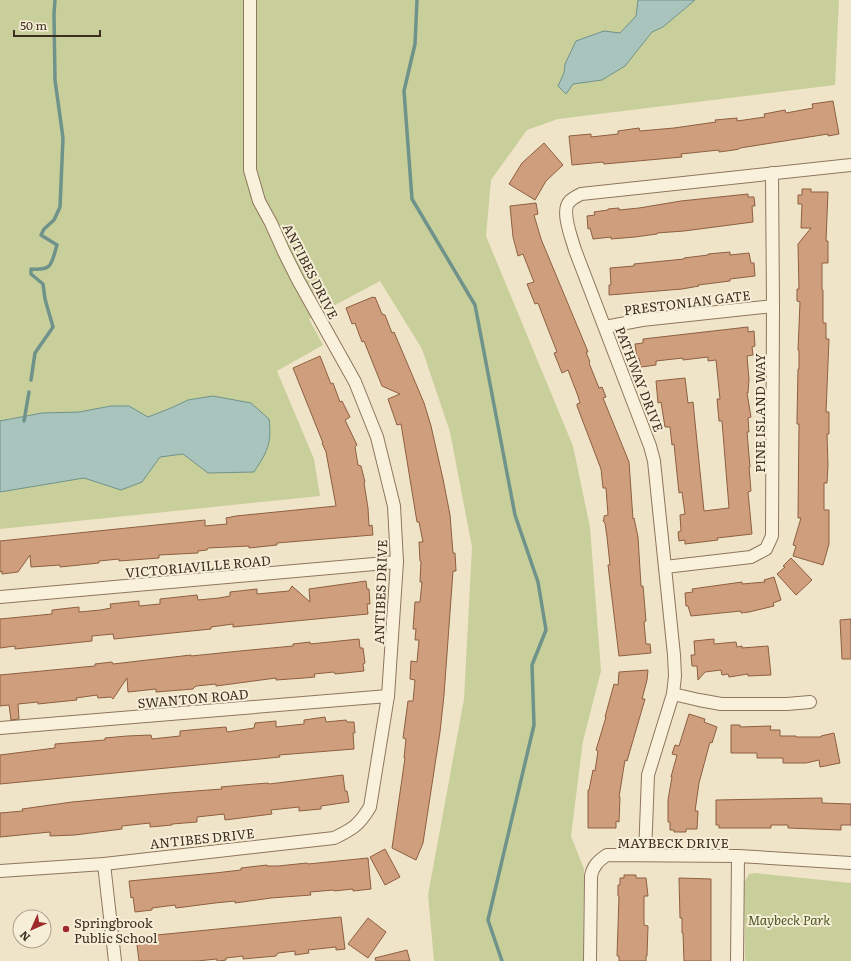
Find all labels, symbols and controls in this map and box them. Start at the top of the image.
scale bar [14,12,100,38]
text: 50 m [20,16,47,34]
street label: ANTIBES DRIVE [279,220,343,322]
street label: PRESTONIAN GATE [623,285,751,319]
street label: PATHWAY DRIVE [611,324,669,434]
street label: PINE ISLAND WAY [750,353,769,473]
street label: ANTIBES DRIVE [369,539,391,645]
street label: VICTORIAVILLE ROAD [124,550,272,582]
street label: SWANTON ROAD [137,684,249,712]
street label: ANTIBES DRIVE [149,823,255,853]
street label: MAYBECK DRIVE [617,833,729,852]
north arrow [12,909,52,949]
park label: Maybeck Park [748,910,831,929]
place label: Springbrook Public School [74,913,158,947]
marker: Springbrook Public School [61,924,71,934]
text: N [15,928,33,946]

